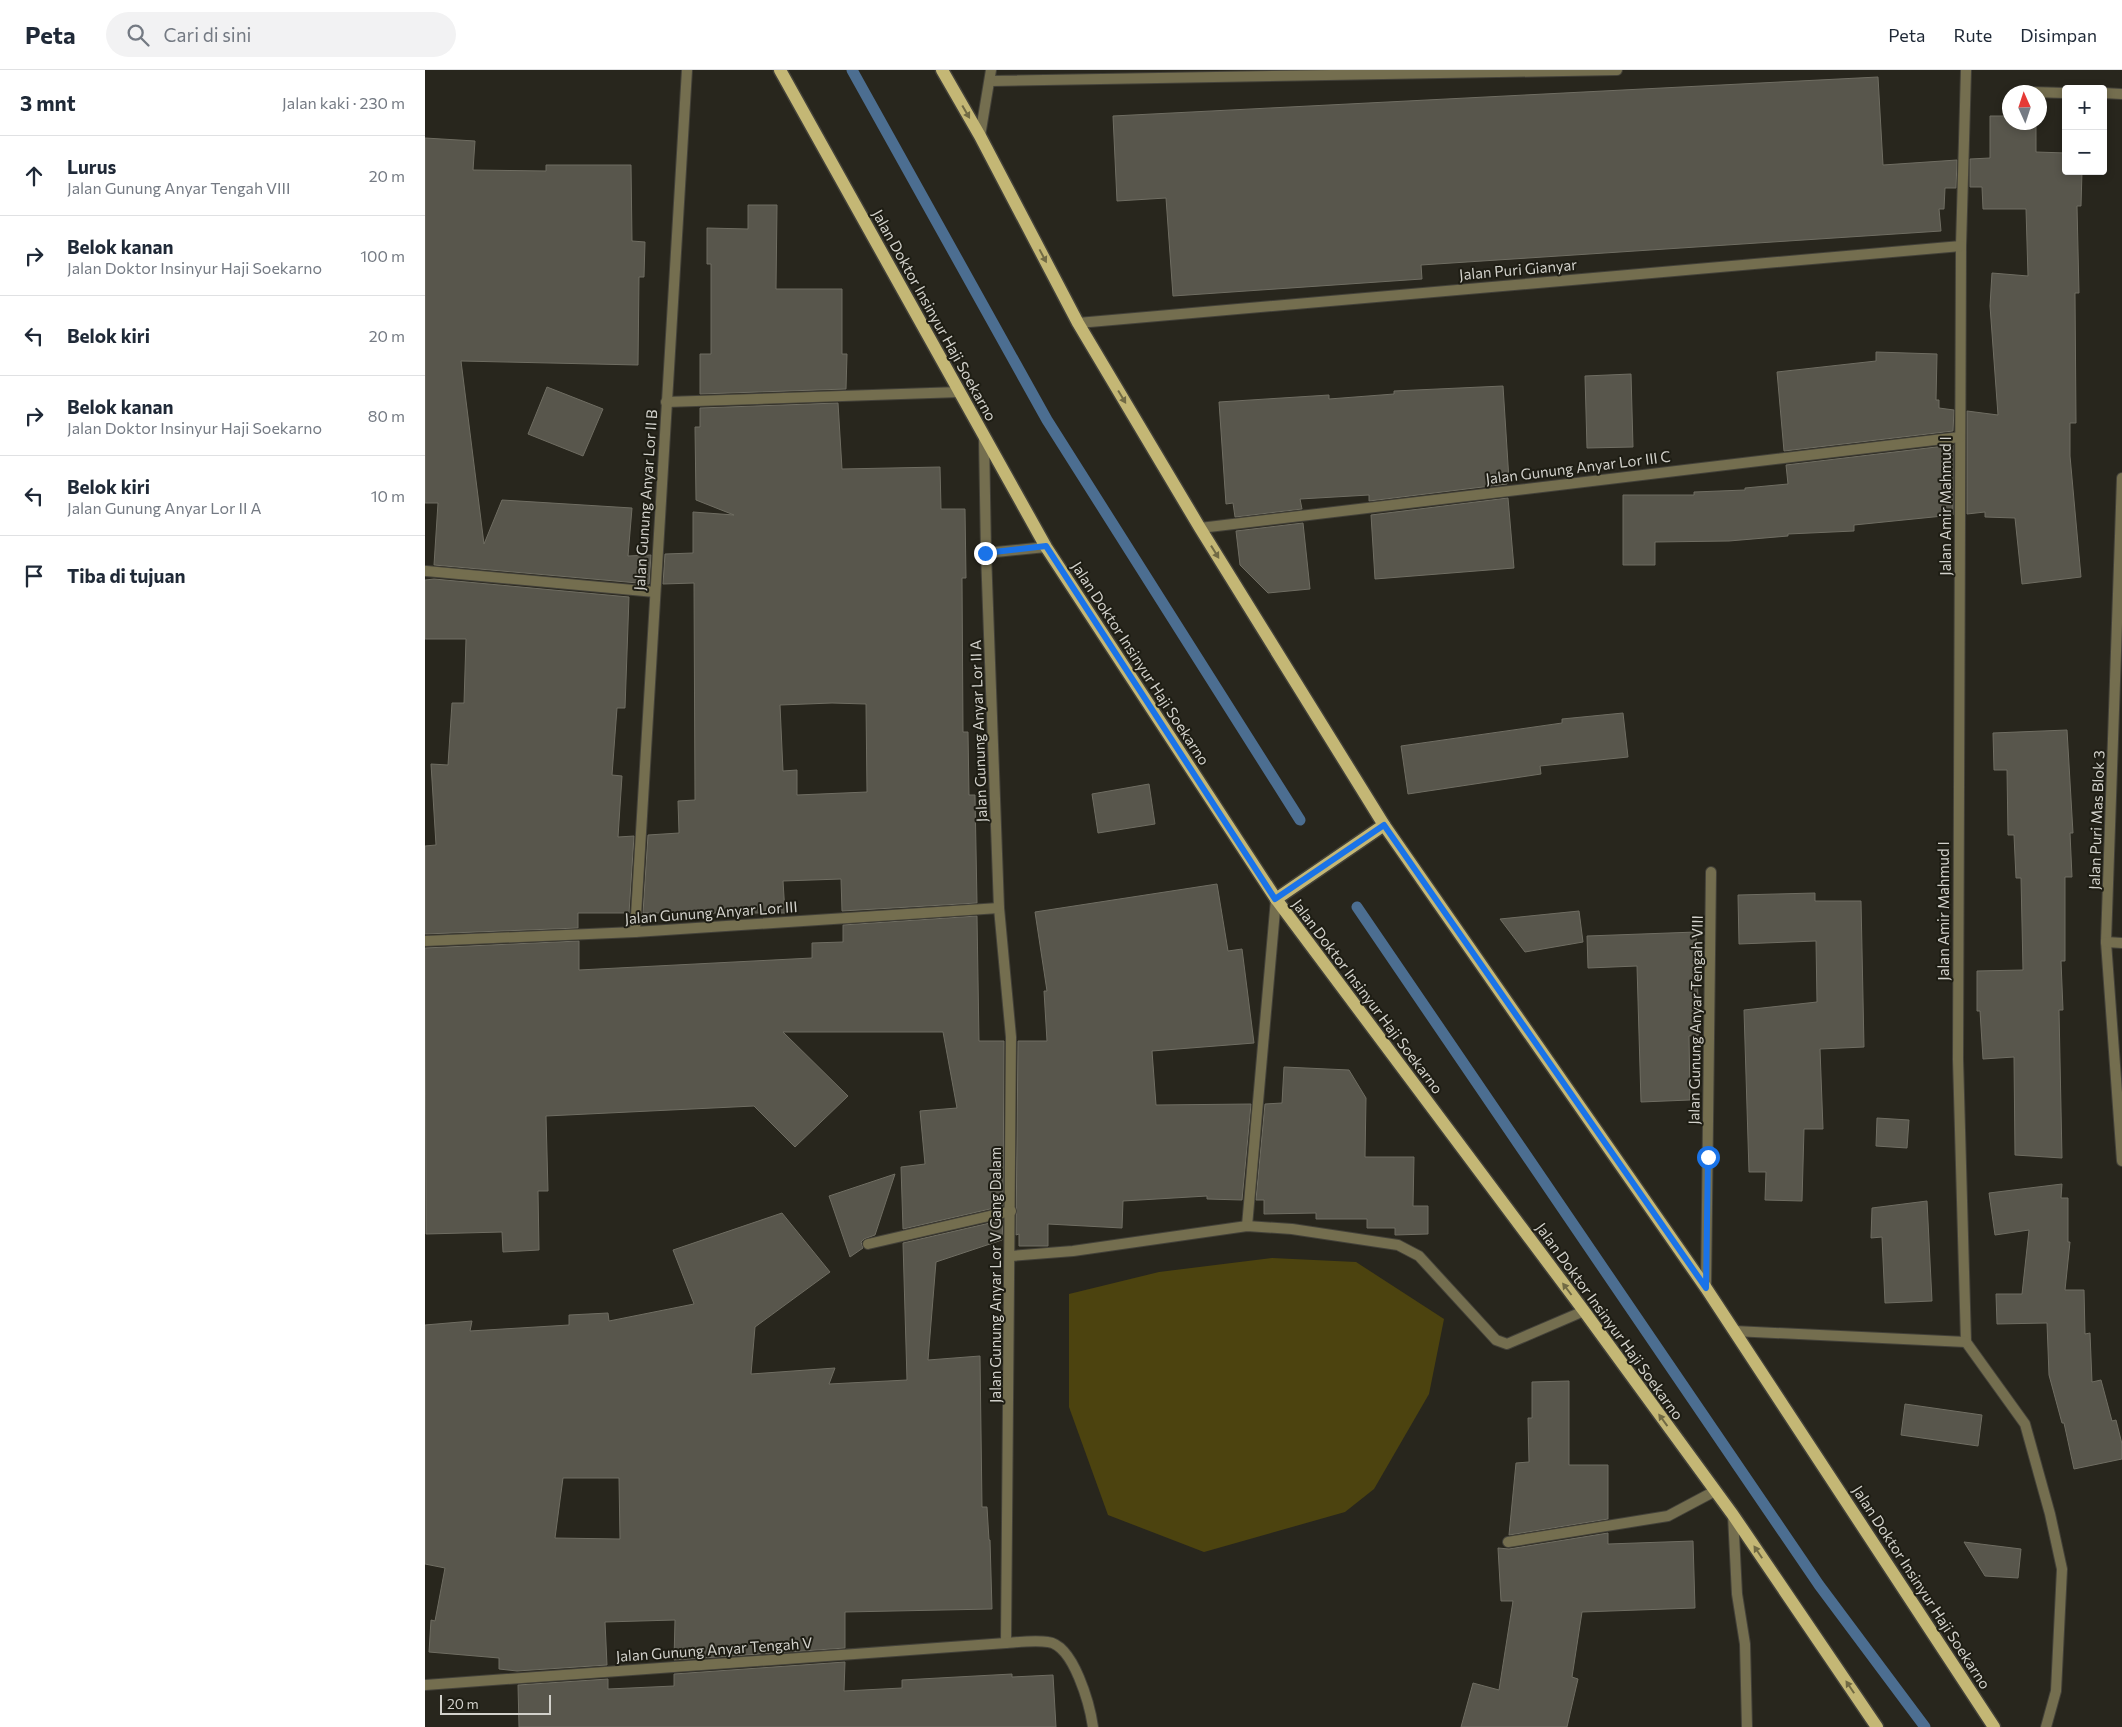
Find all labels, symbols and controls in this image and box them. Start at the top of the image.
search box [106,12,456,57]
text: Peta [25,20,76,49]
icon: search [124,21,152,49]
text: Cari di sini [164,23,251,46]
text: Peta [1888,24,1925,46]
text: Rute [1953,24,1992,46]
text: Disimpan [2020,24,2097,46]
north arrow [2002,85,2047,130]
map controls [2062,85,2107,175]
button: + [2062,85,2107,130]
text: 3 mnt [20,90,76,115]
text: Jalan kaki · 230 m [282,93,405,112]
one-way arrow [962,106,971,119]
button: − [2062,130,2107,175]
text: Lurus [67,155,116,178]
icon: ahead [20,162,48,190]
text: 20 m [369,166,405,185]
text: Jalan Gunung Anyar Tengah VIII [67,178,291,197]
street label: Jalan Doktor Insinyur Haji Soekarno [869,206,1001,424]
text: Belok kanan [67,235,174,258]
icon: right [20,242,48,270]
text: 100 m [360,246,405,265]
one-way arrow [1039,248,1047,263]
street label: Jalan Puri Gianyar [1458,255,1578,283]
text: Jalan Doktor Insinyur Haji Soekarno [67,258,322,277]
icon: left [20,322,48,350]
text: Belok kiri [67,324,150,347]
text: 20 m [369,326,405,345]
one-way arrow [1118,391,1127,404]
text: Belok kanan [67,395,174,418]
icon: right [20,402,48,430]
text: 80 m [368,406,405,425]
street label: Jalan Gunung Anyar Lor II B [630,408,660,591]
text: Jalan Doktor Insinyur Haji Soekarno [67,418,322,437]
street label: Jalan Amir Mahmud I [1936,436,1954,576]
street label: Jalan Gunung Anyar Lor III C [1484,447,1672,487]
text: Belok kiri [67,475,150,498]
icon: left [20,482,48,510]
text: 10 m [371,486,405,505]
text: Jalan Gunung Anyar Lor II A [67,498,262,517]
route end [974,542,997,565]
one-way arrow [1210,545,1219,558]
street label: Jalan Doktor Insinyur Haji Soekarno [1068,558,1214,768]
icon: arrive [20,562,48,590]
text: Tiba di tujuan [67,564,185,587]
street label: Jalan Gunung Anyar Lor II A [966,640,990,822]
street label: Jalan Puri Mas Blok 3 [2085,750,2107,890]
street label: Jalan Amir Mahmud I [1934,841,1952,981]
street label: Jalan Doktor Insinyur Haji Soekarno [1289,895,1447,1097]
street label: Jalan Gunung Anyar Lor III [624,897,798,927]
street label: Jalan Gunung Anyar Tengah VIII [1684,915,1706,1125]
route start [1697,1146,1720,1169]
street label: Jalan Gunung Anyar Lor V Gang Dalam [986,1147,1004,1403]
street label: Jalan Doktor Insinyur Haji Soekarno [1532,1219,1688,1423]
one-way arrow [1562,1283,1573,1296]
one-way arrow [1658,1414,1669,1427]
street label: Jalan Doktor Insinyur Haji Soekarno [1849,1482,1995,1692]
one-way arrow [1753,1545,1763,1559]
street label: Jalan Gunung Anyar Tengah V [615,1633,813,1665]
one-way arrow [1845,1680,1854,1693]
scale bar [440,1692,551,1715]
text: 20 m [447,1695,479,1712]

